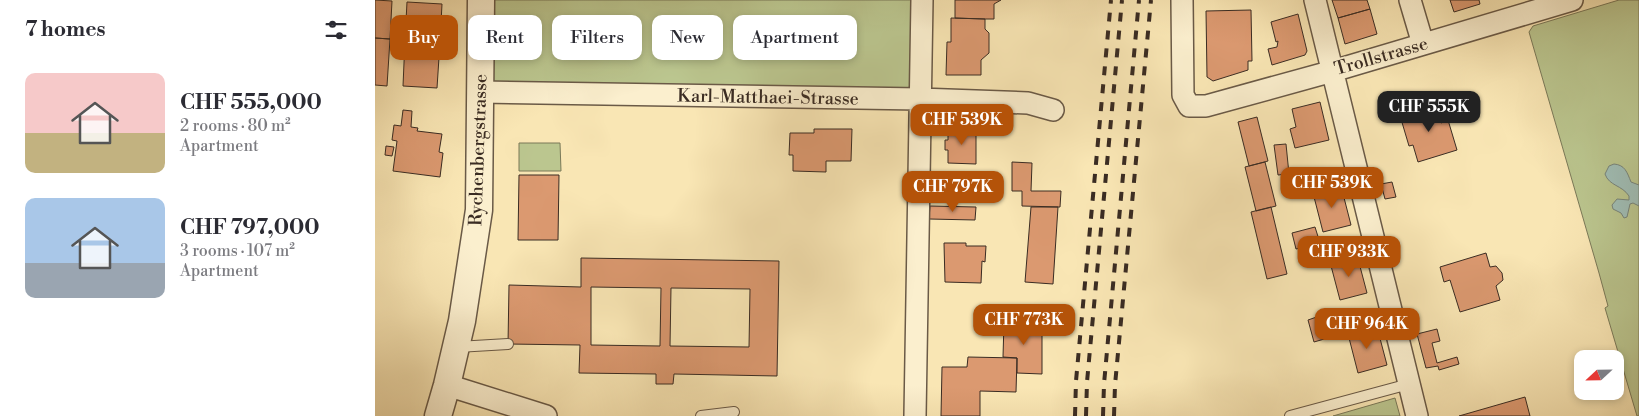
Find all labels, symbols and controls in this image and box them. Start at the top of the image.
chip: Buy [390,15,458,60]
chip: Rent [468,15,542,60]
chip: Filters [552,15,642,60]
chip: New [652,15,723,60]
chip: Apartment [733,15,857,60]
icon: filters [322,16,350,44]
text: 7 homes [25,17,106,43]
street label: Trollstrasse [1332,32,1431,81]
street label: Rychenbergstrasse [464,73,493,227]
street label: Karl-Matthaei-Strasse [677,84,859,111]
text: CHF 555,000 [180,90,322,116]
pin: CHF 555K [1377,90,1481,133]
icon: home [65,93,125,153]
text: CHF 555K [1388,97,1470,117]
pin: CHF 539K [910,104,1014,146]
text: CHF 539K [921,110,1003,130]
text: 2 rooms · 80 m² [180,116,291,136]
text: Apartment [180,136,259,156]
pin: CHF 539K [1280,166,1384,209]
pin: CHF 797K [901,170,1005,213]
text: CHF 539K [1291,173,1373,193]
text: CHF 797K [913,177,993,197]
text: CHF 797,000 [180,215,319,241]
icon: home [65,218,125,278]
pin: CHF 933K [1297,236,1401,278]
text: 3 rooms · 107 m² [180,241,295,261]
text: CHF 933K [1309,242,1389,262]
text: Apartment [180,261,259,281]
pin: CHF 773K [972,304,1076,346]
pin: CHF 964K [1315,308,1419,350]
text: CHF 773K [984,310,1064,330]
text: CHF 964K [1326,314,1408,334]
north arrow [1574,350,1624,400]
map controls [1574,350,1624,400]

